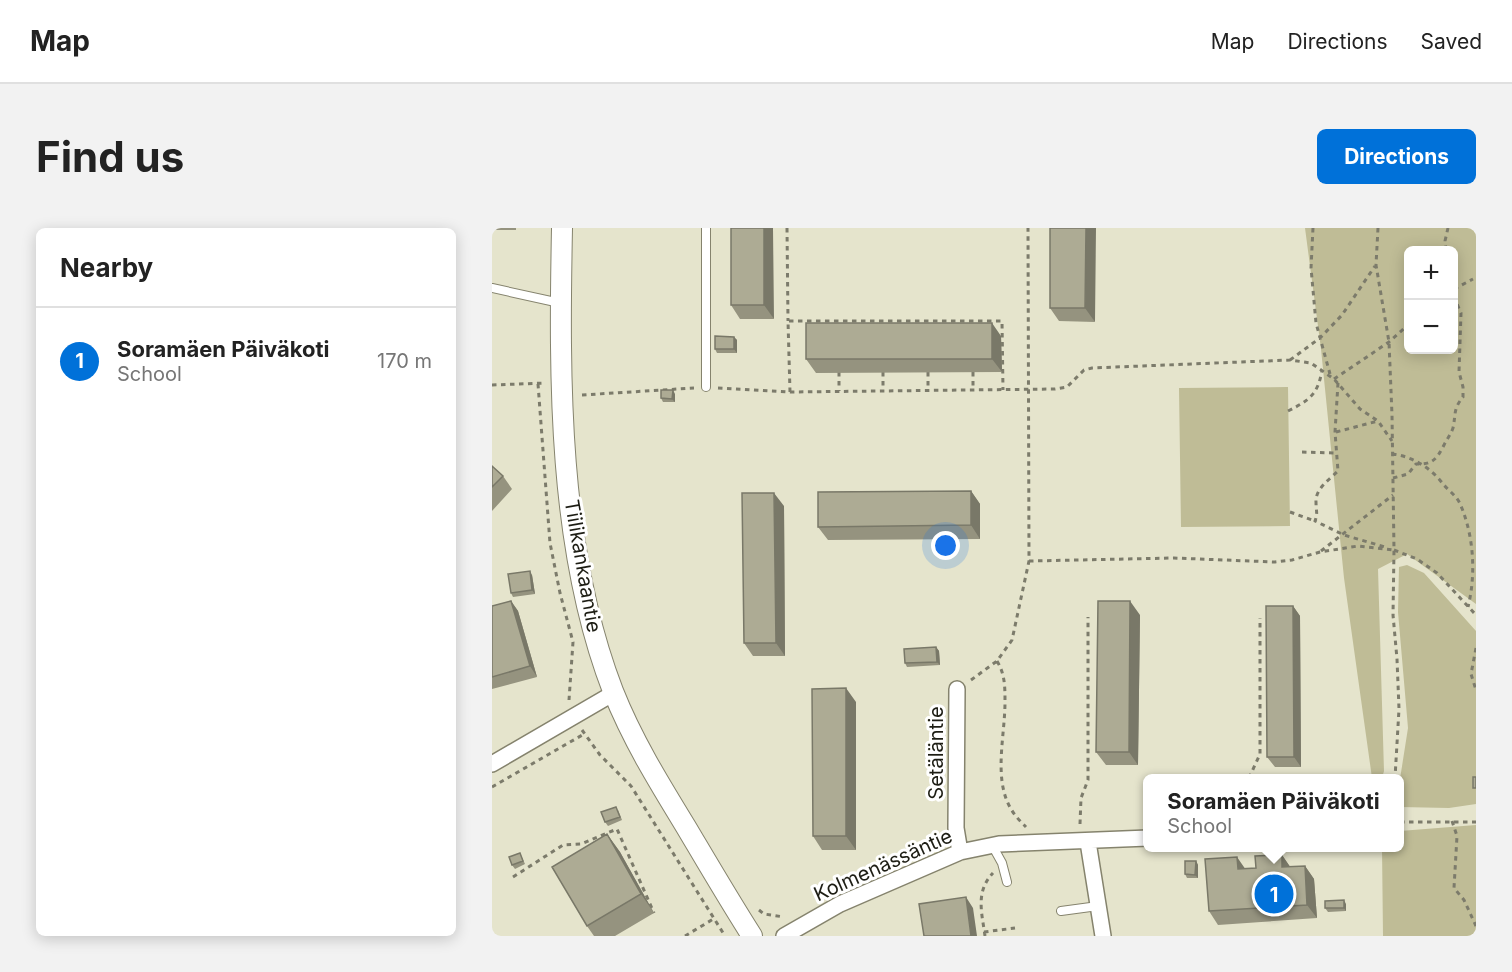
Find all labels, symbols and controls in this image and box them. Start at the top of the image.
text: Map [30,24,90,58]
text: Map [1211,29,1254,54]
text: Directions [1287,29,1388,54]
text: Saved [1421,29,1482,54]
button: Directions [1317,129,1476,184]
text: Find us [36,131,184,182]
map controls [1404,246,1458,354]
button: + [1404,246,1458,300]
text: Nearby [60,252,153,283]
button: − [1404,300,1458,354]
text: Soramäen Päiväkoti [117,336,329,362]
text: 1 [75,349,84,373]
text: 170 m [377,349,432,373]
text: School [117,362,182,386]
street label: Tiilikankaantie [559,498,607,634]
your location [931,531,960,560]
street label: Setäläntie [924,706,948,800]
popup [1143,774,1404,852]
text: Soramäen Päiväkoti [1167,788,1380,814]
text: School [1167,814,1232,838]
street label: Kolmenässäntie [810,824,956,906]
pin: 1 [1254,872,1294,916]

